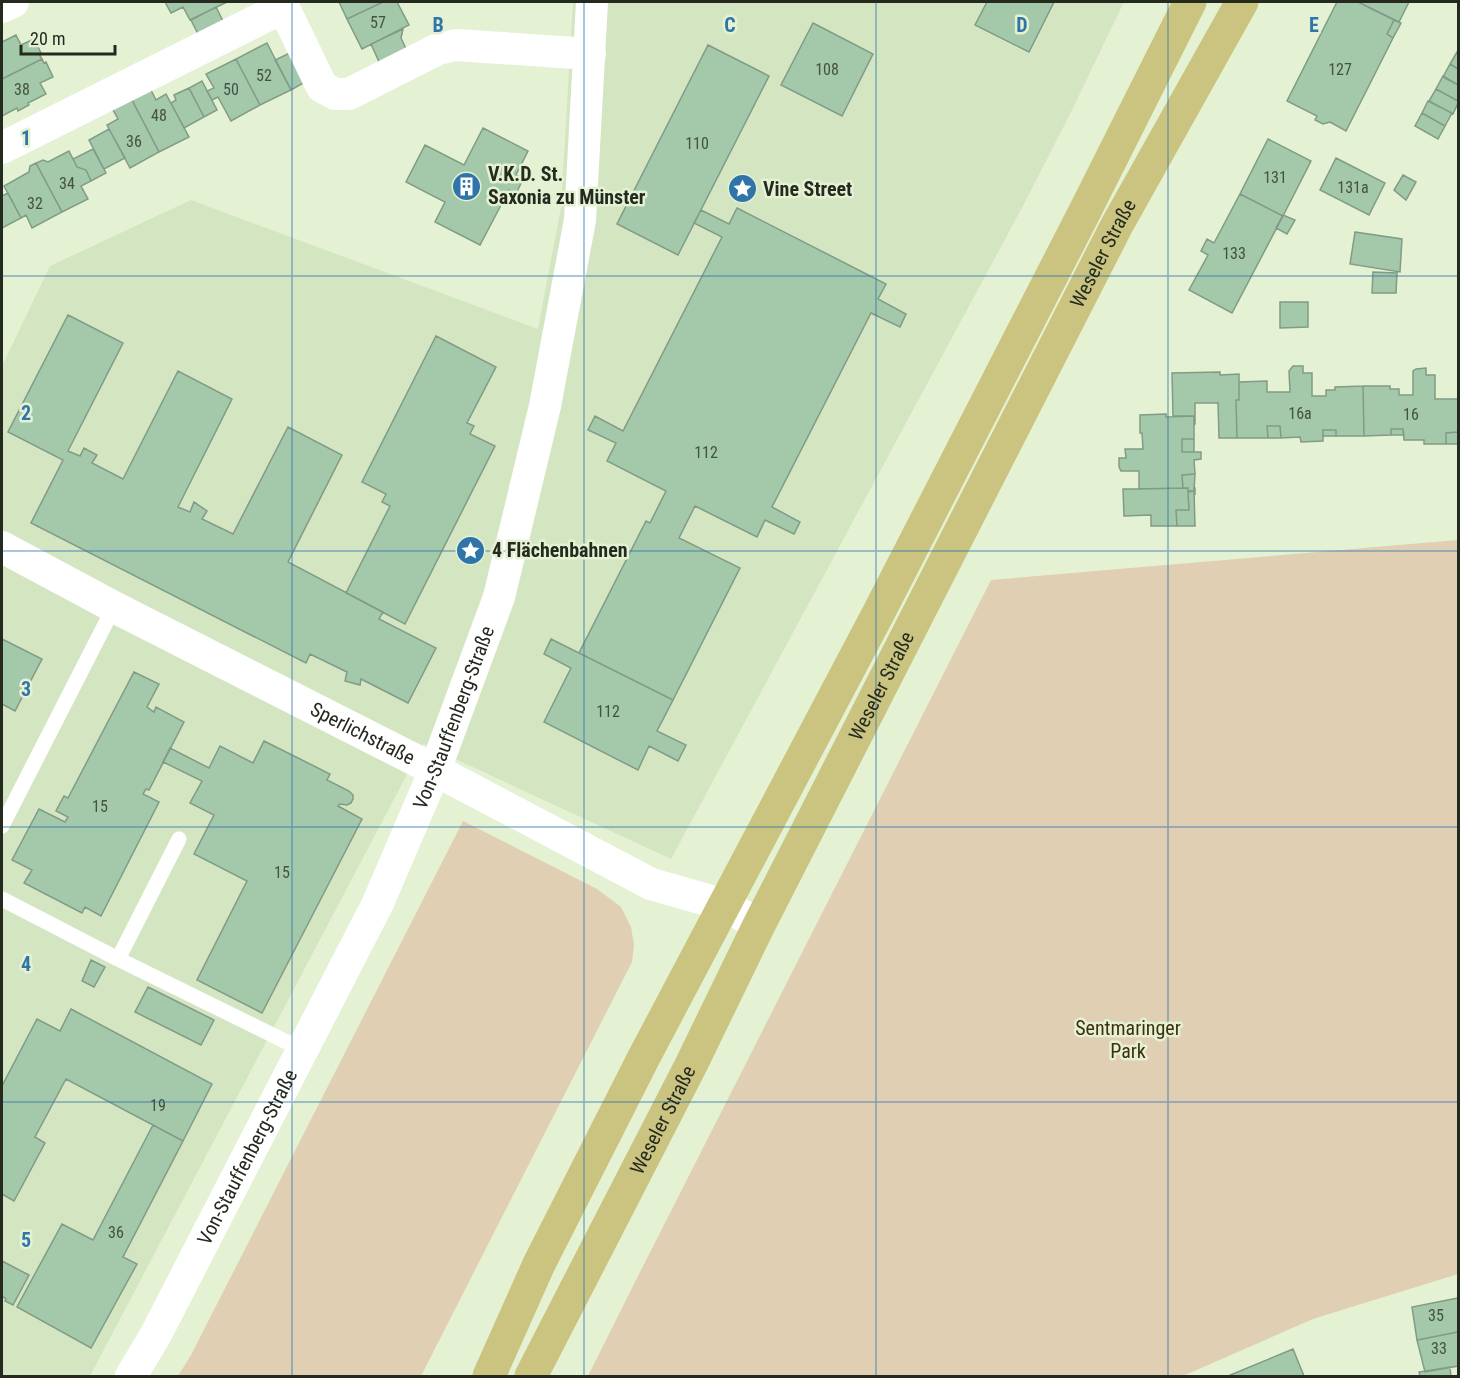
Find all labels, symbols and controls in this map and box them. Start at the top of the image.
house number: 57 [370,13,386,32]
text: B [432,13,444,37]
text: C [724,13,736,37]
text: D [1016,13,1028,37]
text: E [1309,13,1319,37]
scale bar [21,18,116,56]
text: 20 m [30,28,65,49]
house number: 108 [815,60,839,79]
house number: 127 [1328,60,1352,79]
house number: 52 [256,66,272,85]
house number: 38 [14,80,30,99]
house number: 50 [223,80,239,99]
house number: 48 [151,106,167,125]
text: 1 [21,126,31,150]
house number: 36 [126,132,142,151]
house number: 110 [685,134,709,153]
place label: V.K.D. St. Saxonia zu Münster [488,162,646,209]
house number: 131 [1263,168,1287,187]
building icon: V.K.D. St. Saxonia zu Münster [451,170,483,202]
place icon: Vine Street [726,173,758,205]
house number: 34 [59,174,75,193]
place label: Vine Street [763,177,852,201]
house number: 131a [1337,178,1369,197]
house number: 32 [27,194,43,213]
street label: Weseler Straße [1065,195,1141,312]
house number: 133 [1222,244,1246,263]
text: 2 [21,401,31,425]
house number: 16a [1288,404,1312,423]
house number: 16 [1403,405,1419,424]
house number: 112 [694,443,718,462]
place icon: 4 Flächenbahnen [455,534,487,566]
place label: 4 Flächenbahnen [492,538,628,562]
street label: Von-Stauffenberg-Straße [408,623,499,813]
street label: Weseler Straße [844,627,919,744]
text: 3 [21,677,31,701]
street label: Sperlichstraße [306,697,419,770]
house number: 112 [596,702,620,721]
house number: 15 [92,797,108,816]
house number: 15 [274,863,290,882]
text: 4 [21,952,31,976]
park label: Sentmaringer Park [1075,1016,1181,1063]
street label: Weseler Straße [625,1062,701,1178]
street label: Von-Stauffenberg-Straße [192,1065,302,1249]
house number: 19 [150,1096,166,1115]
house number: 36 [108,1223,124,1242]
text: 5 [21,1228,31,1252]
house number: 35 [1428,1306,1444,1325]
house number: 33 [1431,1339,1447,1358]

